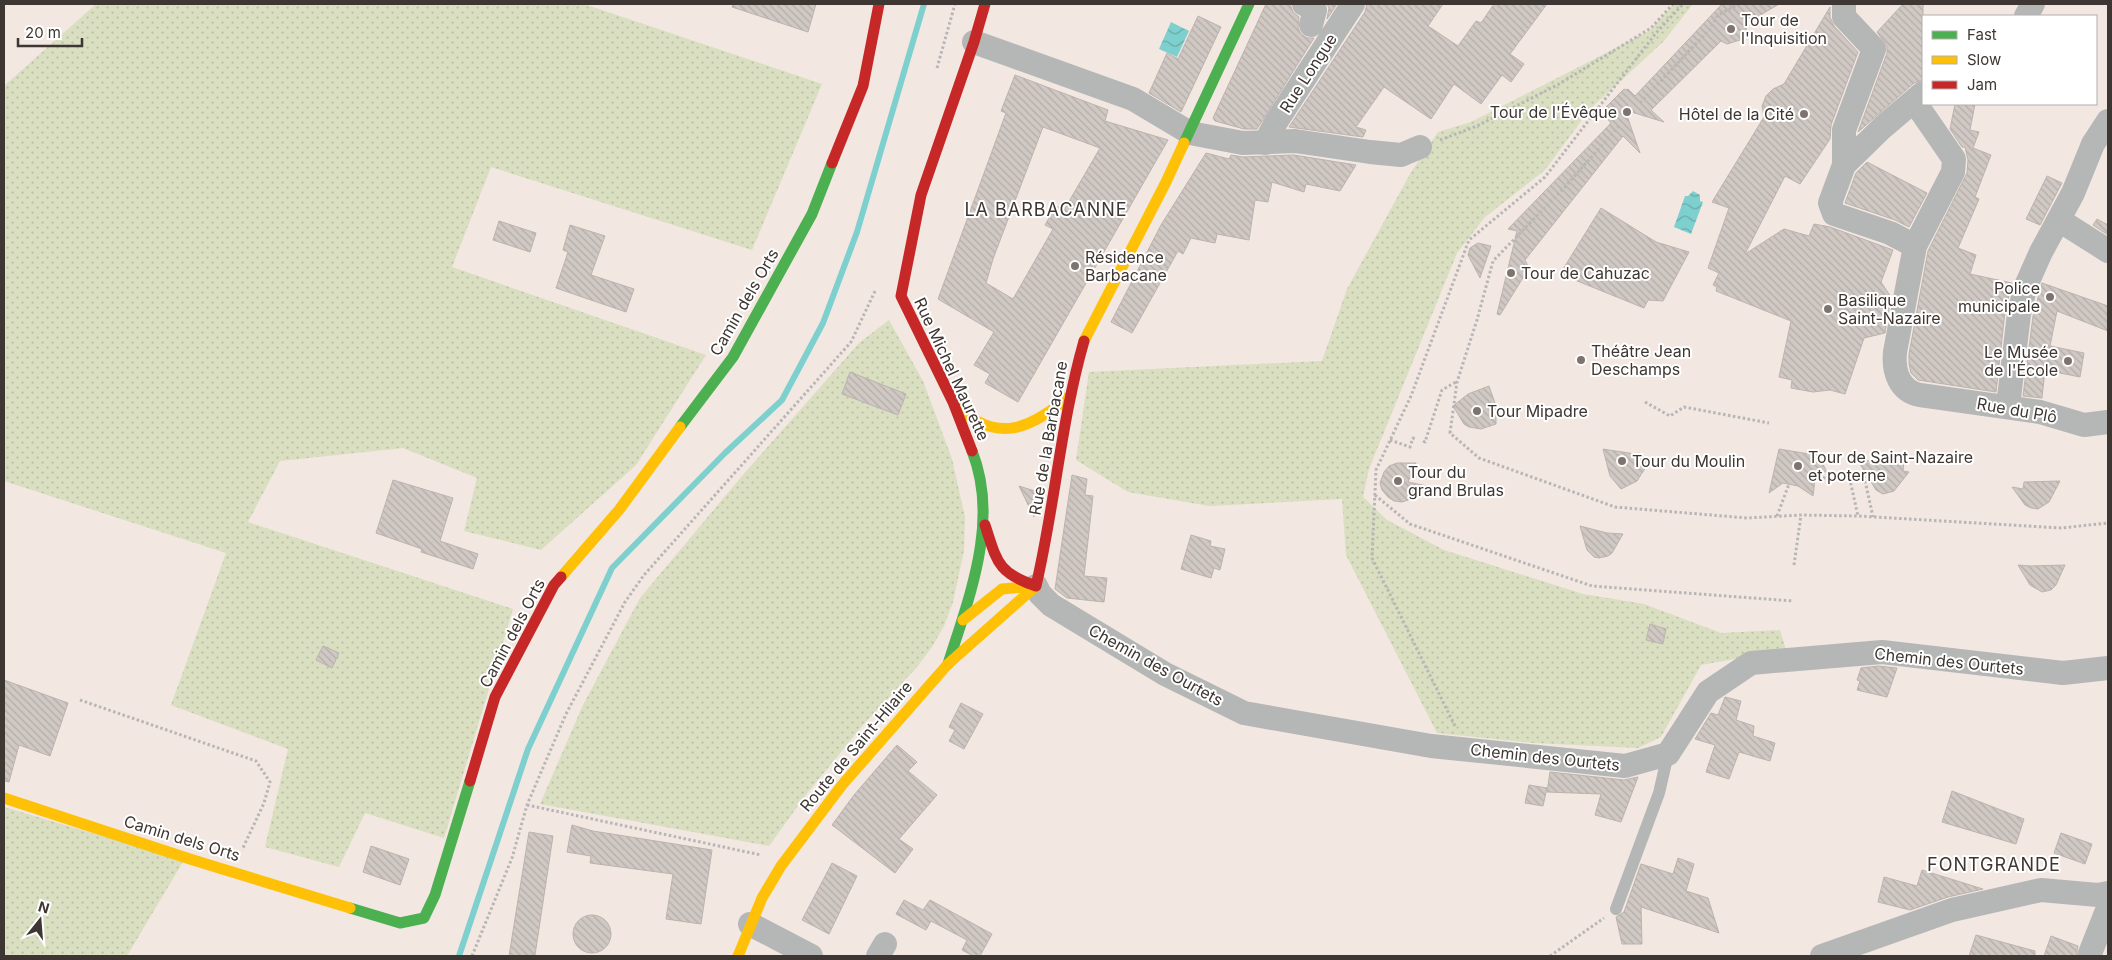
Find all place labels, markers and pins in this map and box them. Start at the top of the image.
place label: Tour de l'Inquisition [1741,10,1827,48]
marker: Tour de l'Inquisition [1725,23,1737,35]
place label: Tour de l'Évêque [1490,102,1617,122]
place label: Hôtel de la Cité [1679,104,1794,124]
marker: Tour de l'Évêque [1621,106,1633,118]
marker: Hôtel de la Cité [1798,108,1810,120]
place label: Résidence Barbacane [1085,247,1167,285]
marker: Résidence Barbacane [1069,260,1081,272]
place label: Tour de Cahuzac [1521,263,1650,283]
marker: Tour de Cahuzac [1505,267,1517,279]
place label: Police municipale [1958,278,2040,316]
place label: Basilique Saint-Nazaire [1838,290,1941,328]
marker: Police municipale [2044,291,2056,303]
marker: Basilique Saint-Nazaire [1822,303,1834,315]
place label: Théâtre Jean Deschamps [1591,341,1691,379]
place label: Le Musée de l'École [1984,342,2058,380]
marker: Théâtre Jean Deschamps [1575,354,1587,366]
marker: Le Musée de l'École [2062,355,2074,367]
place label: Tour Mipadre [1487,401,1588,421]
marker: Tour Mipadre [1471,405,1483,417]
place label: Tour de Saint-Nazaire et poterne [1808,447,1973,485]
place label: Tour du Moulin [1632,451,1745,471]
marker: Tour du Moulin [1616,455,1628,467]
marker: Tour de Saint-Nazaire et poterne [1792,460,1804,472]
place label: Tour du grand Brulas [1408,462,1504,500]
marker: Tour du grand Brulas [1392,475,1404,487]

